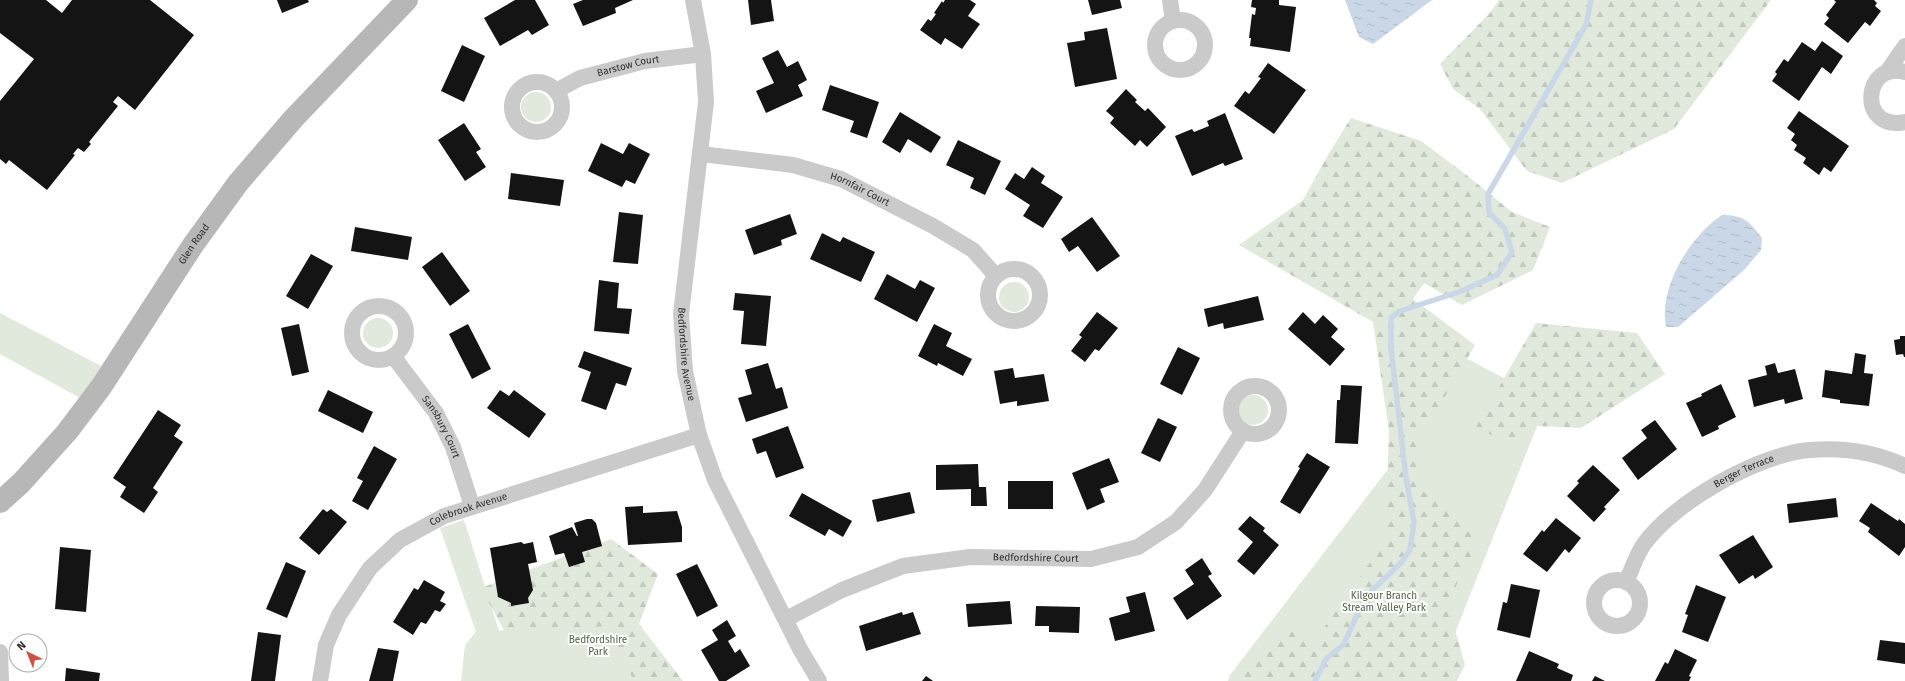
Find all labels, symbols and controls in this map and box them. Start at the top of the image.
street label: Barstow Court [596,53,660,79]
street label: Hornfair Court [829,170,892,209]
street label: Glen Road [176,222,212,267]
street label: Bedfordshire Avenue [675,307,697,402]
street label: Sansbury Court [419,393,462,460]
street label: Berger Terrace [1712,452,1776,491]
street label: Colebrook Avenue [427,490,509,529]
street label: Bedfordshire Court [993,551,1079,565]
park label: Kilgour Branch Stream Valley Park [1342,590,1427,614]
north arrow [8,633,48,673]
park label: Bedfordshire Park [569,634,627,658]
text: N [14,639,29,653]

